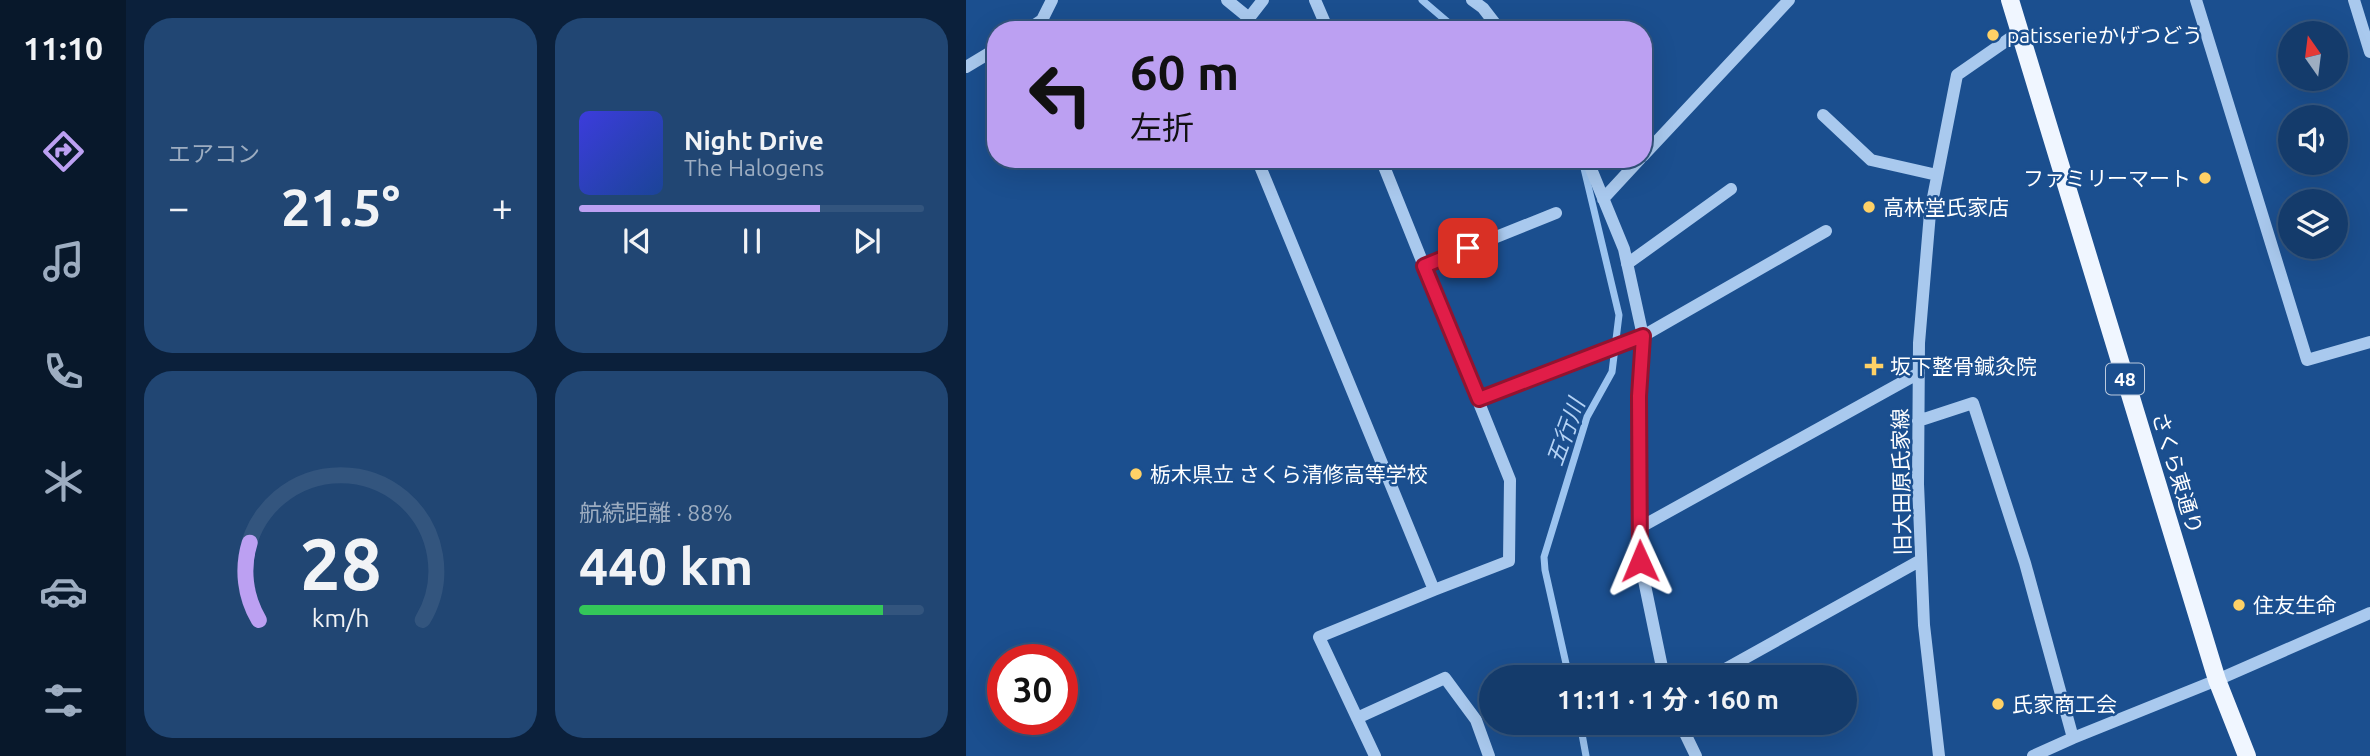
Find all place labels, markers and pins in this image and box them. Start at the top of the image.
place label: patisserieかげつどう [2007,23,2203,47]
marker: patisserieかげつどう [1985,27,2001,43]
place label: ファミリーマート [2023,166,2191,190]
marker: ファミリーマート [2197,170,2213,186]
place label: 高林堂氏家店 [1883,195,2009,219]
marker: 高林堂氏家店 [1861,199,1877,215]
pin [1438,218,1498,278]
place label: 坂下整骨鍼灸院 [1890,354,2037,378]
marker: 坂下整骨鍼灸院 [1864,356,1884,376]
place label: 栃木県立 さくら清修高等学校 [1150,462,1428,486]
marker: 栃木県立 さくら清修高等学校 [1128,466,1144,482]
place label: 住友生命 [2253,593,2337,617]
marker: 住友生命 [2231,597,2247,613]
place label: 氏家商工会 [2012,692,2117,716]
marker: 氏家商工会 [1990,696,2006,712]

